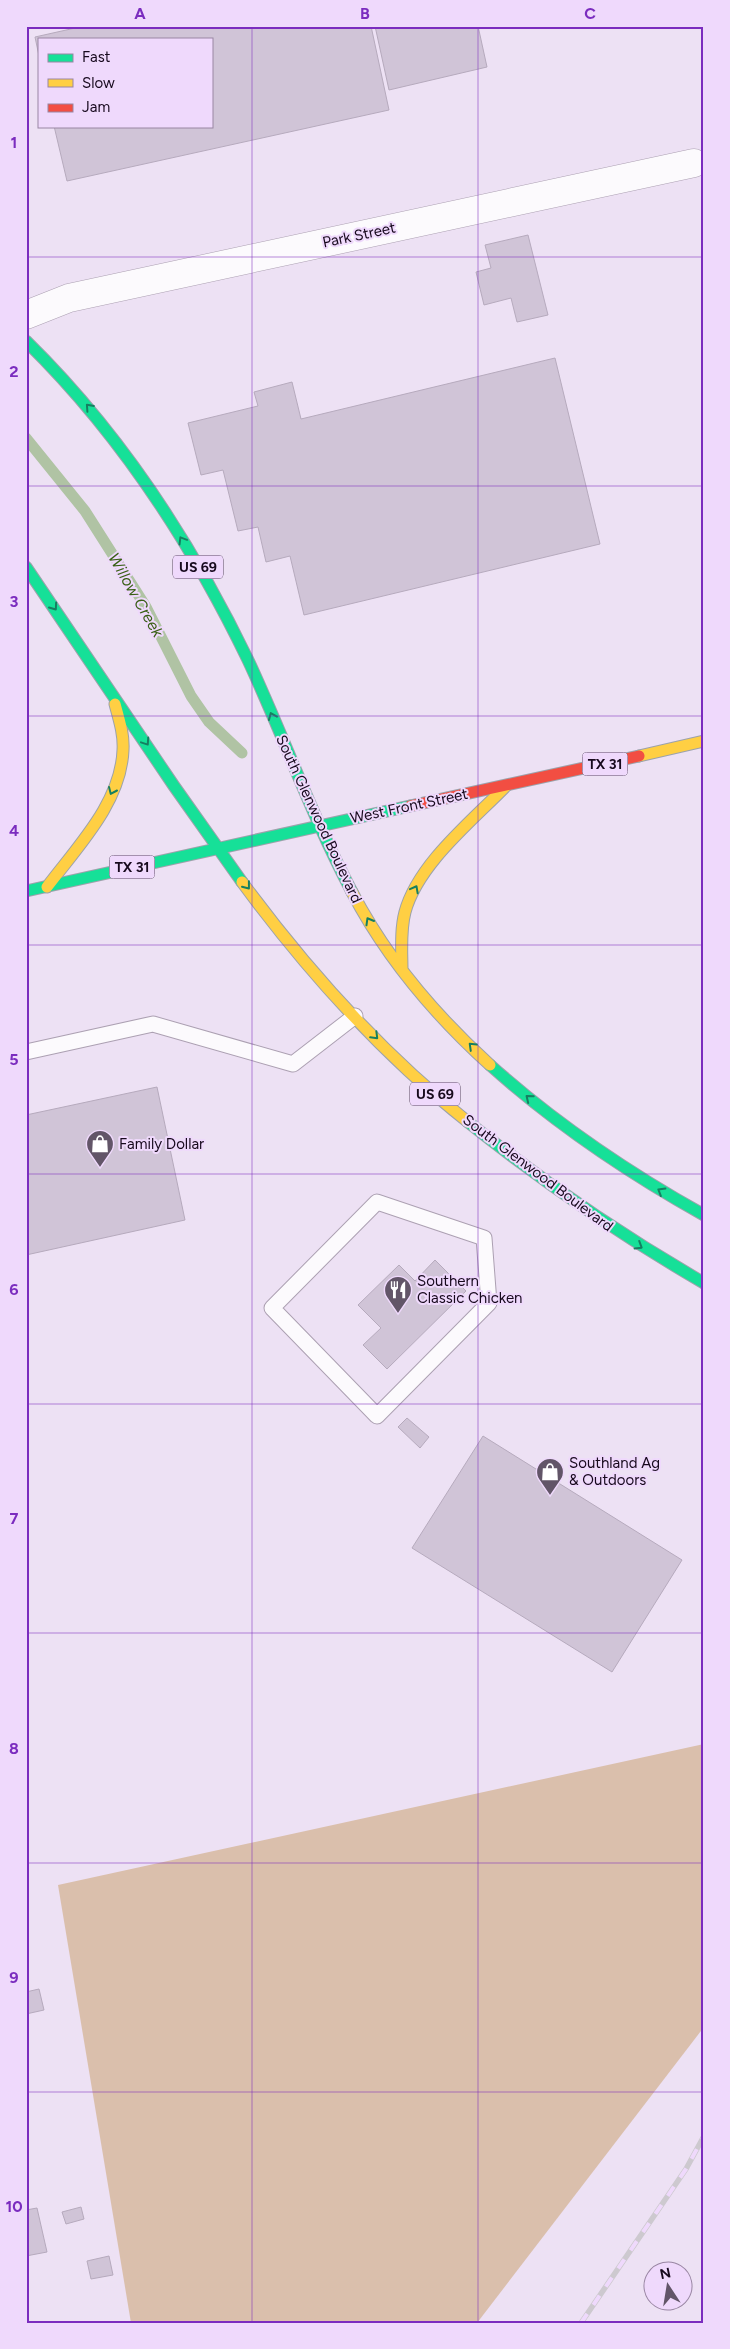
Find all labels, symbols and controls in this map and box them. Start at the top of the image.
text: A [134,4,146,23]
text: B [360,4,370,23]
text: C [584,4,596,23]
legend [38,38,212,128]
text: Fast [82,48,111,66]
text: Slow [82,74,115,92]
text: Jam [82,98,110,116]
text: 1 [11,133,17,152]
street label: Park Street [321,218,397,252]
text: 2 [9,362,19,381]
one-way arrow [86,404,95,413]
one-way arrow [178,537,188,546]
water label: Willow Creek [104,550,168,642]
road number: US 69 [173,556,223,578]
text: 3 [10,592,19,611]
one-way arrow [48,602,57,611]
one-way arrow [267,712,278,721]
street label: South Glenwood Boulevard [272,732,366,906]
one-way arrow [140,736,149,745]
road number: TX 31 [582,752,628,776]
street label: West Front Street [349,785,470,827]
one-way arrow [108,786,119,795]
text: 4 [9,821,19,840]
road number: TX 31 [110,856,154,879]
one-way arrow [242,880,250,889]
one-way arrow [409,885,419,894]
one-way arrow [365,917,375,926]
one-way arrow [369,1031,378,1040]
one-way arrow [468,1043,477,1052]
text: 5 [9,1050,19,1069]
road number: US 69 [410,1082,460,1106]
one-way arrow [526,1095,535,1103]
street label: South Glenwood Boulevard [459,1111,617,1235]
shop icon: Family Dollar [85,1129,115,1168]
place label: Family Dollar [119,1135,204,1153]
one-way arrow [658,1188,667,1198]
one-way arrow [634,1239,643,1249]
place label: Southern Classic Chicken [417,1272,523,1307]
restaurant icon: Southern Classic Chicken [383,1275,413,1314]
text: 6 [9,1280,19,1299]
place label: Southland Ag & Outdoors [569,1454,660,1489]
shop icon: Southland Ag & Outdoors [535,1457,565,1496]
text: 7 [10,1509,19,1528]
text: 8 [9,1739,19,1758]
text: 9 [9,1968,19,1987]
text: 10 [5,2197,23,2216]
north arrow [642,2262,692,2312]
text: N [658,2264,672,2283]

